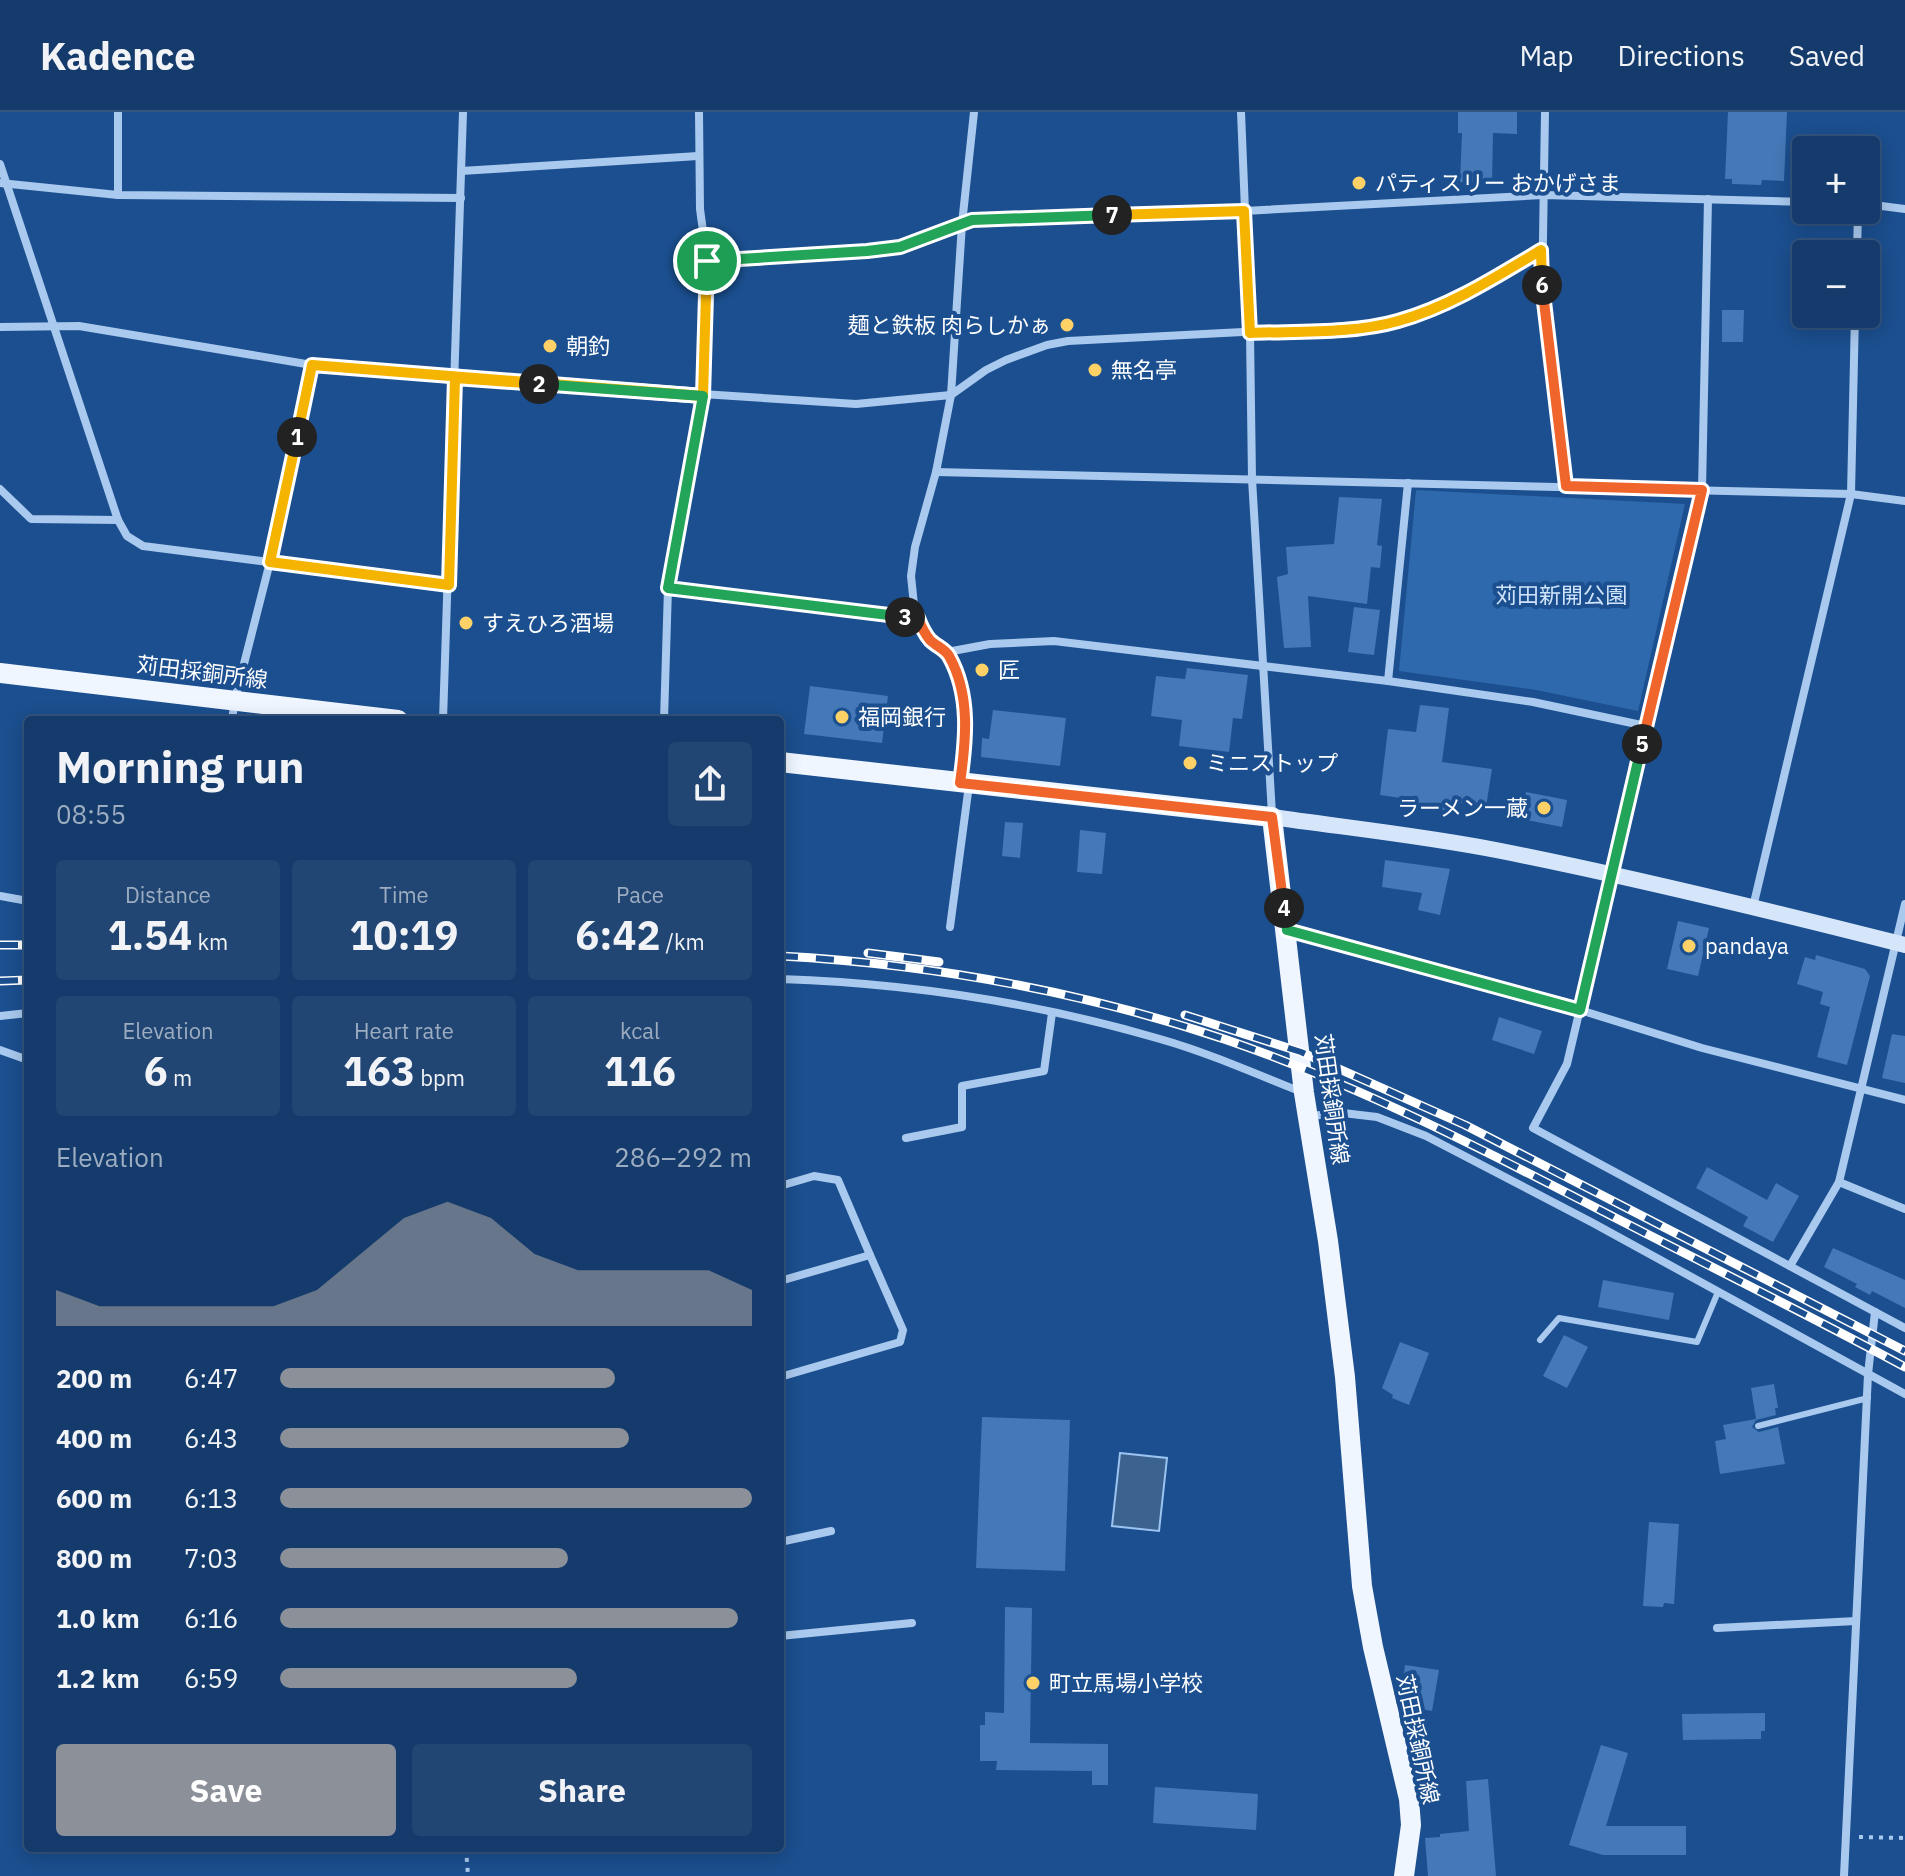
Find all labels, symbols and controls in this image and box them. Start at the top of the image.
text: Kadence [40,31,196,80]
text: Map [1519,37,1573,74]
text: Directions [1617,37,1745,74]
text: Saved [1789,37,1865,74]
map controls [1792,136,1880,328]
button: + [1792,136,1880,224]
place label: パティスリー おかげさま [1375,168,1621,197]
marker: パティスリー おかげさま [1350,174,1368,192]
pin: 7 [1092,195,1132,235]
text: 7 [1105,200,1119,229]
pin [673,227,741,295]
icon: arrive [685,239,729,283]
button: − [1792,240,1880,328]
pin: 6 [1522,265,1562,305]
text: 6 [1535,270,1549,299]
place label: 麺と鉄板 肉らしかぁ [848,310,1051,339]
marker: 麺と鉄板 肉らしかぁ [1058,316,1076,334]
place label: 朝釣 [566,331,610,360]
marker: 朝釣 [541,337,559,355]
place label: 無名亭 [1111,355,1177,384]
marker: 無名亭 [1086,361,1104,379]
pin: 2 [519,364,559,404]
text: 2 [532,369,546,398]
pin: 1 [277,417,317,457]
text: 1 [290,422,304,451]
park label: 苅田新開公園 [1495,580,1627,609]
pin: 3 [885,597,925,637]
text: 3 [898,602,912,631]
place label: すえひろ酒場 [482,608,614,637]
marker: すえひろ酒場 [457,614,475,632]
street label: 苅田採銅所線 [135,649,269,694]
place label: 匠 [998,655,1020,684]
marker: 匠 [973,661,991,679]
place label: 福岡銀行 [858,702,946,731]
marker: 福岡銀行 [833,708,851,726]
pin: 5 [1622,724,1662,764]
text: 5 [1635,729,1649,758]
text: Morning run [56,738,305,795]
button: share [668,742,752,826]
place label: ミニストップ [1206,748,1338,777]
marker: ミニストップ [1181,754,1199,772]
place label: ラーメン一蔵 [1397,793,1528,822]
text: 08:55 [56,797,126,831]
marker: ラーメン一蔵 [1535,799,1553,817]
text: Distance [125,880,211,909]
text: Time [379,880,429,909]
text: Pace [616,880,664,909]
pin: 4 [1264,888,1304,928]
text: 4 [1277,893,1291,922]
text: 1.54 [108,909,192,961]
text: 10:19 [349,909,459,961]
text: 6:42 [575,909,660,961]
text: km [192,927,228,956]
text: /km [660,927,705,956]
place label: pandaya [1705,931,1789,960]
marker: pandaya [1680,937,1698,955]
text: Elevation [122,1016,214,1045]
text: Heart rate [354,1016,454,1045]
text: kcal [620,1016,660,1045]
street label: 苅田採銅所線 [1309,1032,1356,1166]
text: 6 [144,1045,168,1097]
text: 163 [343,1045,415,1097]
text: 116 [604,1045,676,1097]
text: m [168,1063,192,1092]
text: bpm [415,1063,465,1092]
text: Elevation [56,1140,164,1174]
text: 286–292 m [614,1140,752,1174]
text: 200 m [56,1361,132,1395]
text: 6:47 [184,1361,238,1395]
text: 400 m [56,1421,132,1455]
text: 6:43 [184,1421,238,1455]
text: 600 m [56,1481,132,1515]
text: 6:13 [184,1481,238,1515]
text: 800 m [56,1541,132,1575]
text: 7:03 [184,1541,238,1575]
text: 1.0 km [56,1601,140,1635]
text: 6:16 [184,1601,238,1635]
text: 1.2 km [56,1661,140,1695]
text: 6:59 [184,1661,238,1695]
place label: 町立馬場小学校 [1049,1668,1203,1697]
street label: 苅田採銅所線 [1391,1671,1446,1806]
marker: 町立馬場小学校 [1024,1674,1042,1692]
button: Save [56,1744,396,1836]
button: Share [412,1744,752,1836]

